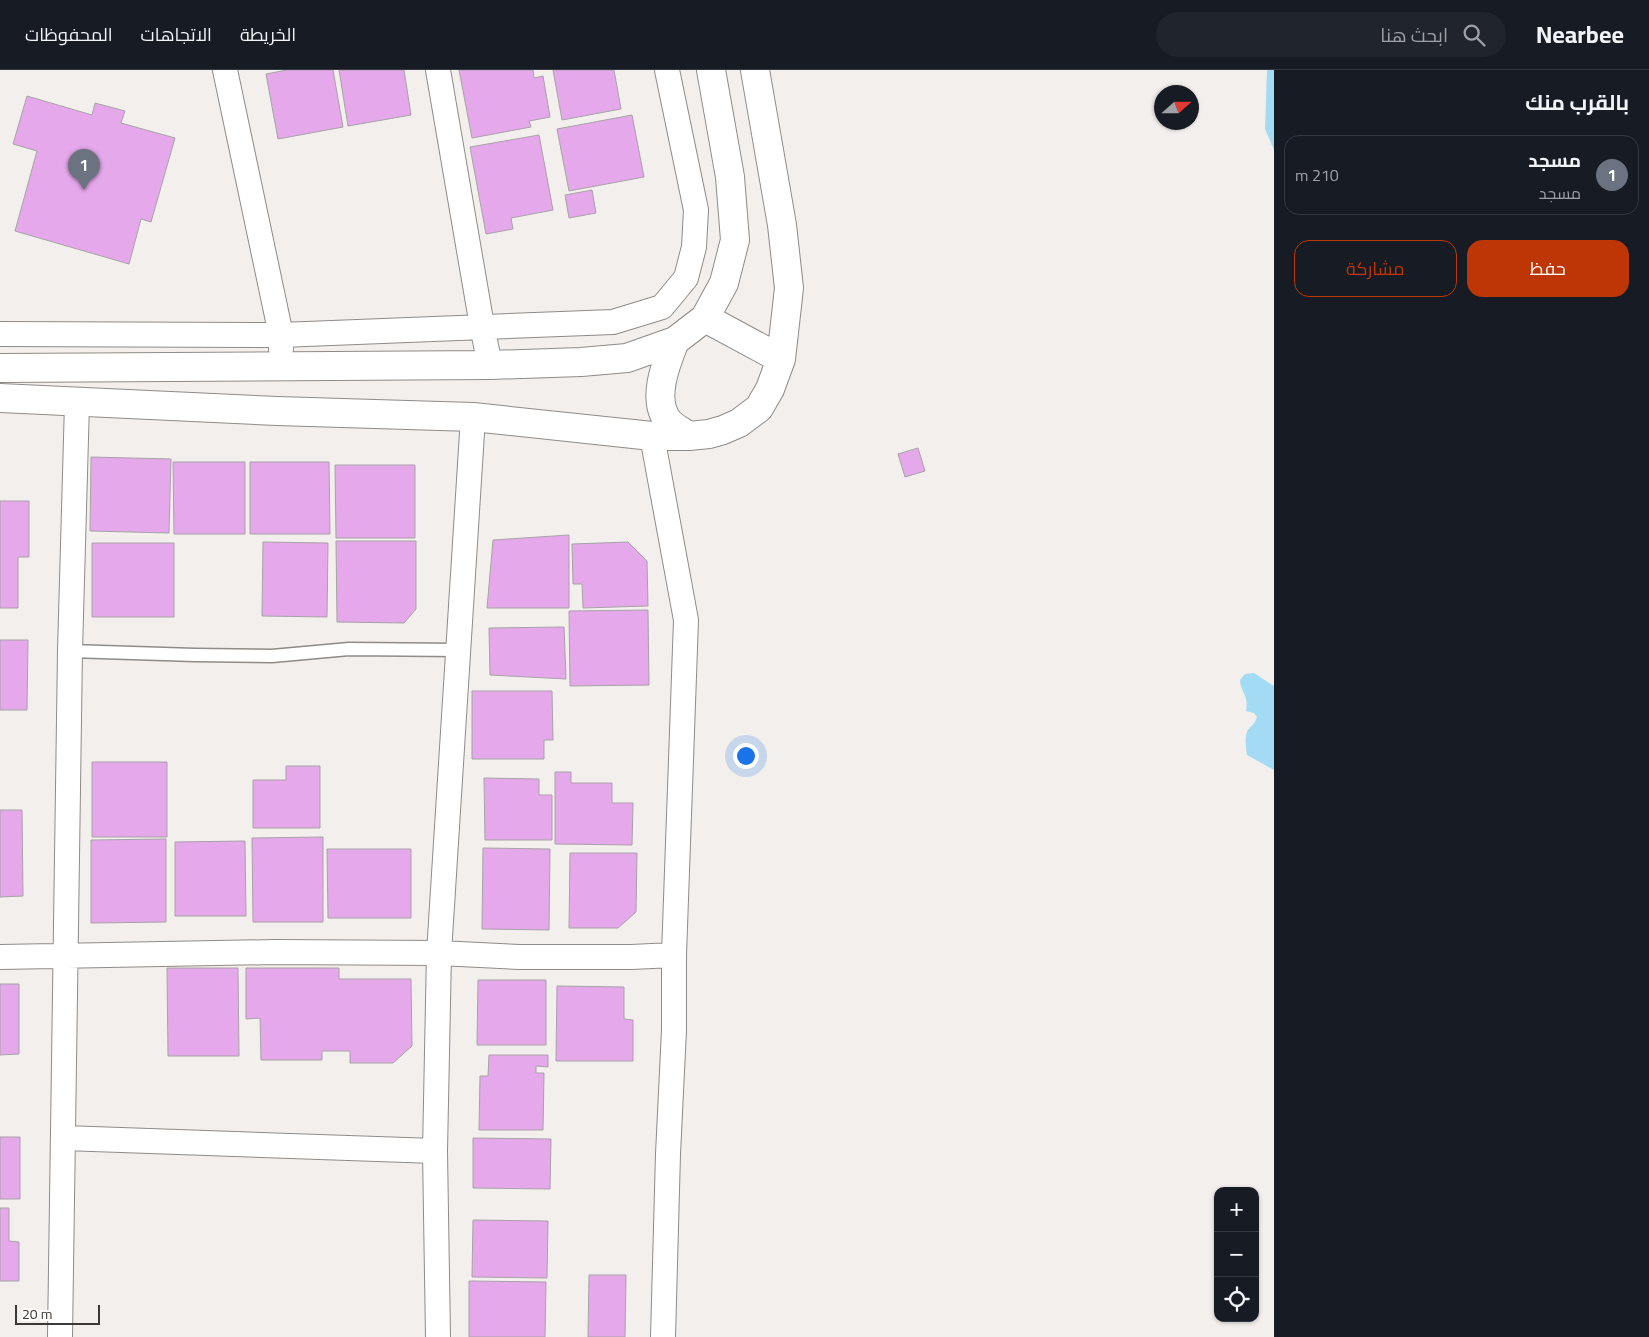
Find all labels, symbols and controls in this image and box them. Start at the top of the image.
search box [1156,12,1506,57]
text: Nearbee [1536,12,1624,57]
text: ابحث هنا [1380,17,1448,53]
text: المحفوظات [25,18,113,51]
text: الاتجاهات [141,18,212,51]
text: الخريطة [240,18,296,51]
icon: search [1460,21,1488,49]
text: بالقرب منك [1525,83,1629,122]
north arrow [1154,85,1199,130]
text: مسجد [1528,142,1581,178]
pin: 1 [68,149,100,190]
text: 210 m [1295,160,1339,190]
text: 1 [1608,160,1616,190]
text: مسجد [1539,178,1581,208]
button: مشاركة [1294,240,1457,297]
button: حفظ [1467,240,1629,297]
your location [733,743,759,769]
map controls [1214,1187,1259,1322]
button: + [1214,1187,1259,1232]
button: − [1214,1232,1259,1277]
button: locate [1214,1277,1259,1322]
text: 20 m [22,1301,52,1327]
scale bar [15,1302,100,1325]

